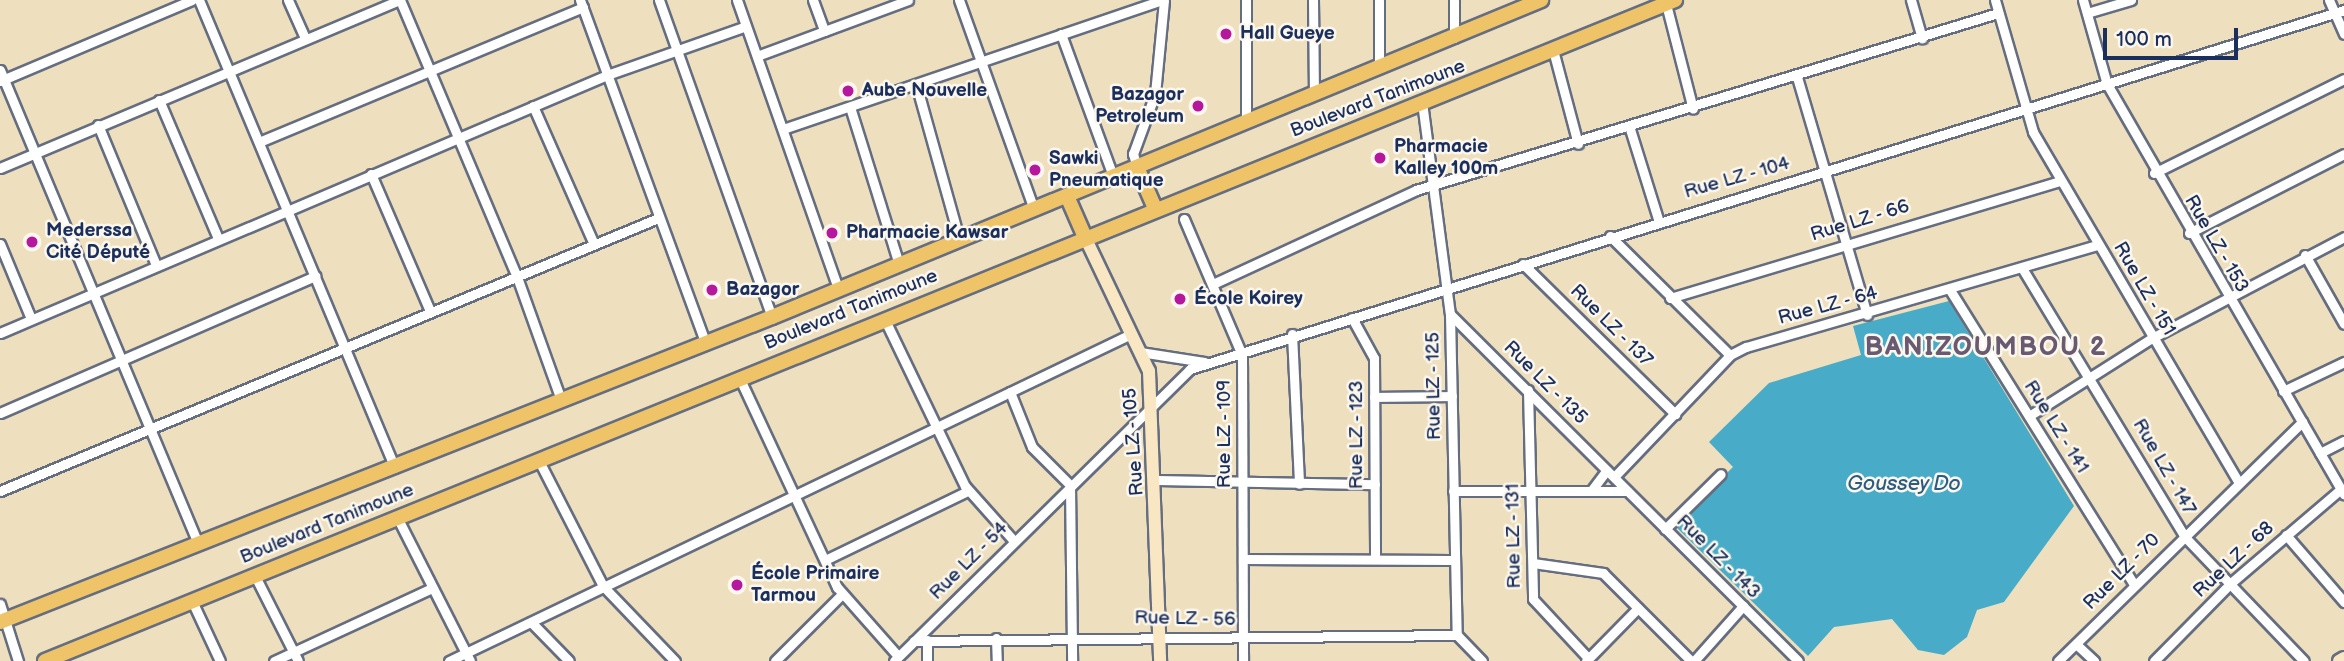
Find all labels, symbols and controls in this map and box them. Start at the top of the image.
scale bar [2106,14,2241,58]
place label: Hall Gueye [1240,23,1335,45]
marker: Hall Gueye [1218,26,1234,42]
text: 100 m [2116,27,2172,52]
street label: Boulevard Tanimoune [1287,55,1469,143]
place label: Aube Nouvelle [862,80,987,102]
marker: Aube Nouvelle [840,83,856,99]
place label: Bazagor Petroleum [1095,84,1184,128]
marker: Bazagor Petroleum [1190,98,1206,114]
place label: Pharmacie Kalley 100m [1394,136,1499,180]
place label: Sawki Pneumatique [1049,148,1164,192]
marker: Pharmacie Kalley 100m [1372,150,1388,166]
street label: Rue LZ - 104 [1681,152,1793,204]
marker: Sawki Pneumatique [1027,162,1043,178]
street label: Rue LZ - 153 [2179,191,2253,297]
street label: Rue LZ - 66 [1807,195,1913,247]
place label: Mederssa Cité Député [46,220,150,264]
place label: Pharmacie Kawsar [846,222,1008,244]
marker: Pharmacie Kawsar [824,225,840,241]
marker: Mederssa Cité Député [24,234,40,250]
street label: Rue LZ - 151 [2108,237,2180,341]
street label: Boulevard Tanimoune [761,265,941,355]
place label: Bazagor [726,279,799,301]
street label: Rue LZ - 137 [1565,280,1657,372]
marker: Bazagor [704,282,720,298]
street label: Rue LZ - 64 [1775,282,1881,330]
place label: École Koirey [1194,288,1303,310]
marker: École Koirey [1172,291,1188,307]
street label: Rue LZ - 125 [1422,331,1446,441]
district label: BANIZOUMBOU 2 [1866,332,2106,364]
street label: Rue LZ - 135 [1498,336,1592,430]
street label: Rue LZ - 141 [2018,376,2094,478]
street label: Rue LZ - 109 [1214,379,1236,489]
street label: Rue LZ - 123 [1346,380,1368,490]
street label: Rue LZ - 105 [1119,386,1149,498]
street label: Rue LZ - 147 [2127,414,2201,520]
water label: Goussey Do [1847,471,1961,497]
street label: Boulevard Tanimoune [237,479,417,569]
street label: Rue LZ - 131 [1502,482,1526,590]
street label: Rue LZ - 143 [1671,510,1765,604]
street label: Rue LZ - 54 [925,517,1013,605]
street label: Rue LZ - 68 [2189,517,2279,603]
street label: Rue LZ - 70 [2078,528,2166,616]
place label: École Primaire Tarmou [751,563,879,607]
marker: École Primaire Tarmou [729,577,745,593]
street label: Rue LZ - 56 [1133,607,1237,631]

